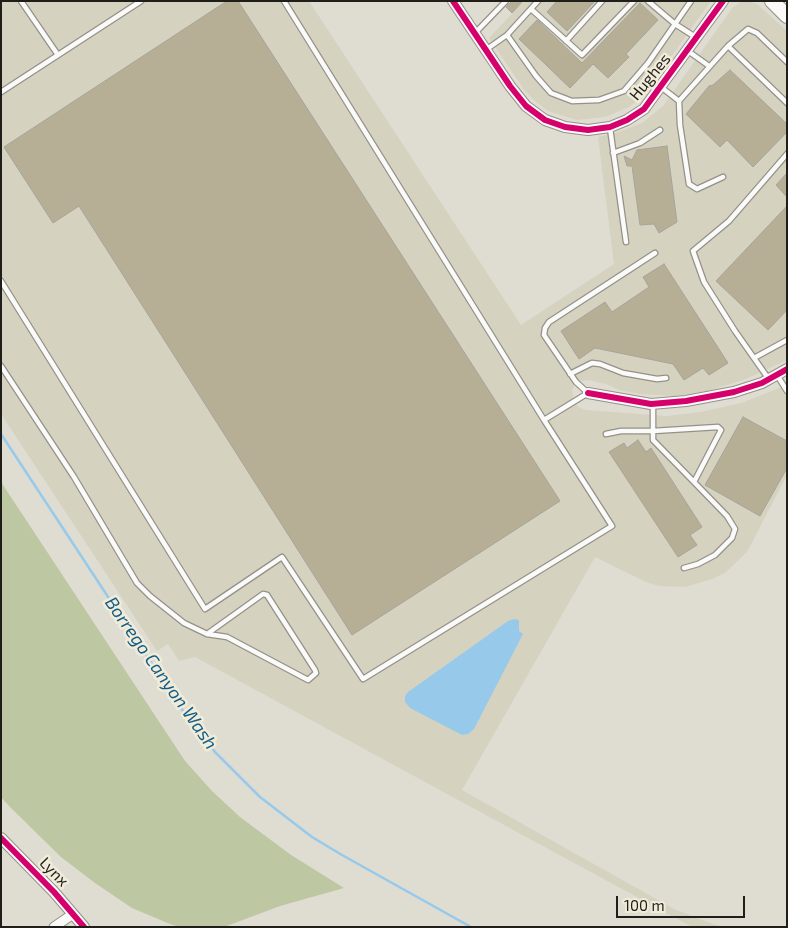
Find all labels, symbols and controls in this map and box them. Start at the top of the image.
street label: Hughes [625,50,675,104]
water label: Borrego Canyon Wash [100,593,222,753]
street label: Lynx [36,853,72,891]
scale bar [618,886,747,918]
text: 100 m [624,896,665,914]

